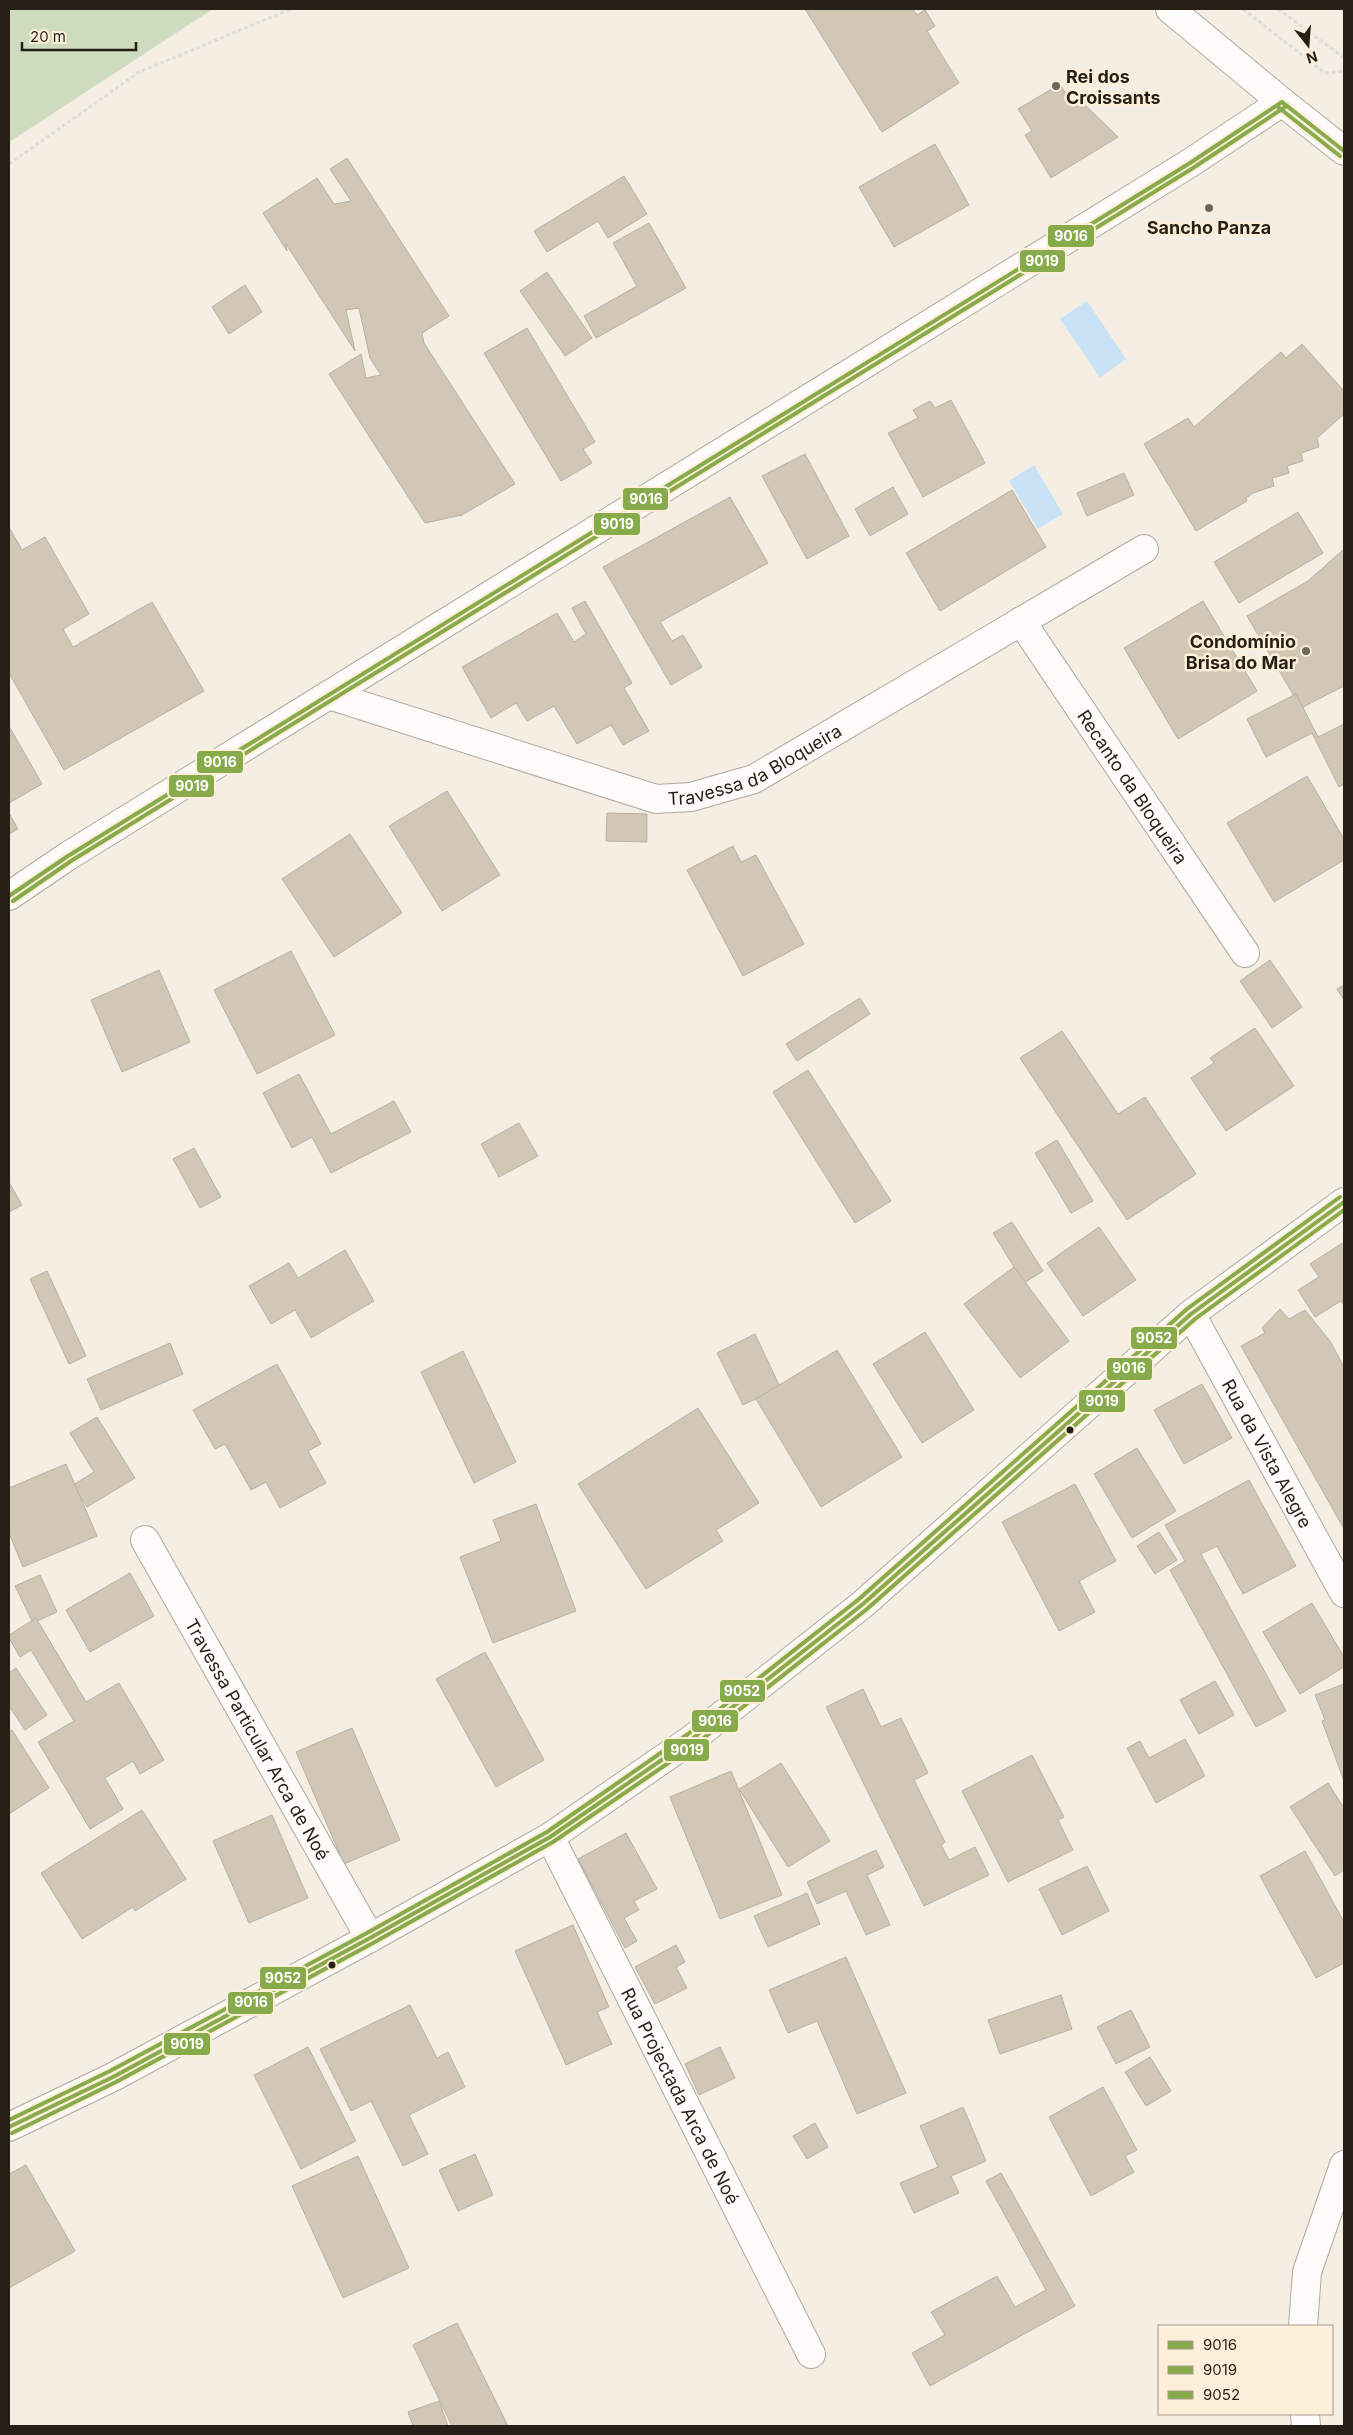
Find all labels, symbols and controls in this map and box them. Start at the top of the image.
scale bar [22,20,136,52]
north arrow [1283,20,1333,70]
text: 20 m [30,27,66,46]
text: N [1304,48,1320,68]
place label: Rei dos Croissants [1066,66,1160,108]
marker: Rei dos Croissants [1050,80,1062,92]
marker: Sancho Panza [1203,202,1215,214]
place label: Sancho Panza [1147,217,1271,238]
line badge: 9016 [1047,224,1095,248]
text: 9016 [1054,227,1088,244]
line badge: 9019 [1019,249,1066,273]
text: 9019 [1025,252,1059,269]
line badge: 9016 [622,487,669,511]
text: 9016 [629,490,663,507]
line badge: 9019 [593,512,641,536]
text: 9019 [600,515,634,532]
place label: Condomínio Brisa do Mar [1186,631,1296,673]
marker: Condomínio Brisa do Mar [1300,645,1312,657]
street label: Recanto da Bloqueira [1073,706,1192,868]
street label: Travessa da Bloqueira [667,719,845,809]
line badge: 9016 [196,750,244,774]
text: 9016 [203,753,237,770]
line badge: 9019 [168,774,215,798]
text: 9019 [175,777,209,794]
line badge: 9052 [1130,1326,1178,1350]
text: 9052 [1136,1329,1172,1346]
line badge: 9016 [1106,1357,1153,1381]
text: 9016 [1112,1359,1146,1376]
street label: Rua da Vista Alegre [1218,1375,1317,1531]
line badge: 9019 [1078,1389,1126,1413]
text: 9019 [1085,1392,1119,1409]
unlabelled marker [1065,1425,1075,1435]
street label: Travessa Particular Arca de Noé [181,1615,334,1864]
line badge: 9052 [719,1679,766,1703]
text: 9052 [724,1682,760,1699]
line badge: 9016 [691,1709,739,1733]
text: 9016 [698,1712,732,1729]
line badge: 9019 [663,1738,710,1762]
text: 9019 [670,1741,704,1758]
unlabelled marker [327,1960,337,1970]
line badge: 9052 [259,1966,307,1990]
text: 9052 [265,1969,301,1986]
street label: Rua Projectada Arca de Noé [617,1984,744,2208]
line badge: 9016 [227,1991,274,2015]
text: 9016 [234,1993,268,2010]
line badge: 9019 [163,2032,211,2056]
text: 9019 [170,2035,204,2052]
legend [1158,2325,1333,2415]
text: 9016 [1203,2335,1237,2354]
text: 9019 [1203,2360,1237,2379]
text: 9052 [1203,2385,1240,2404]

